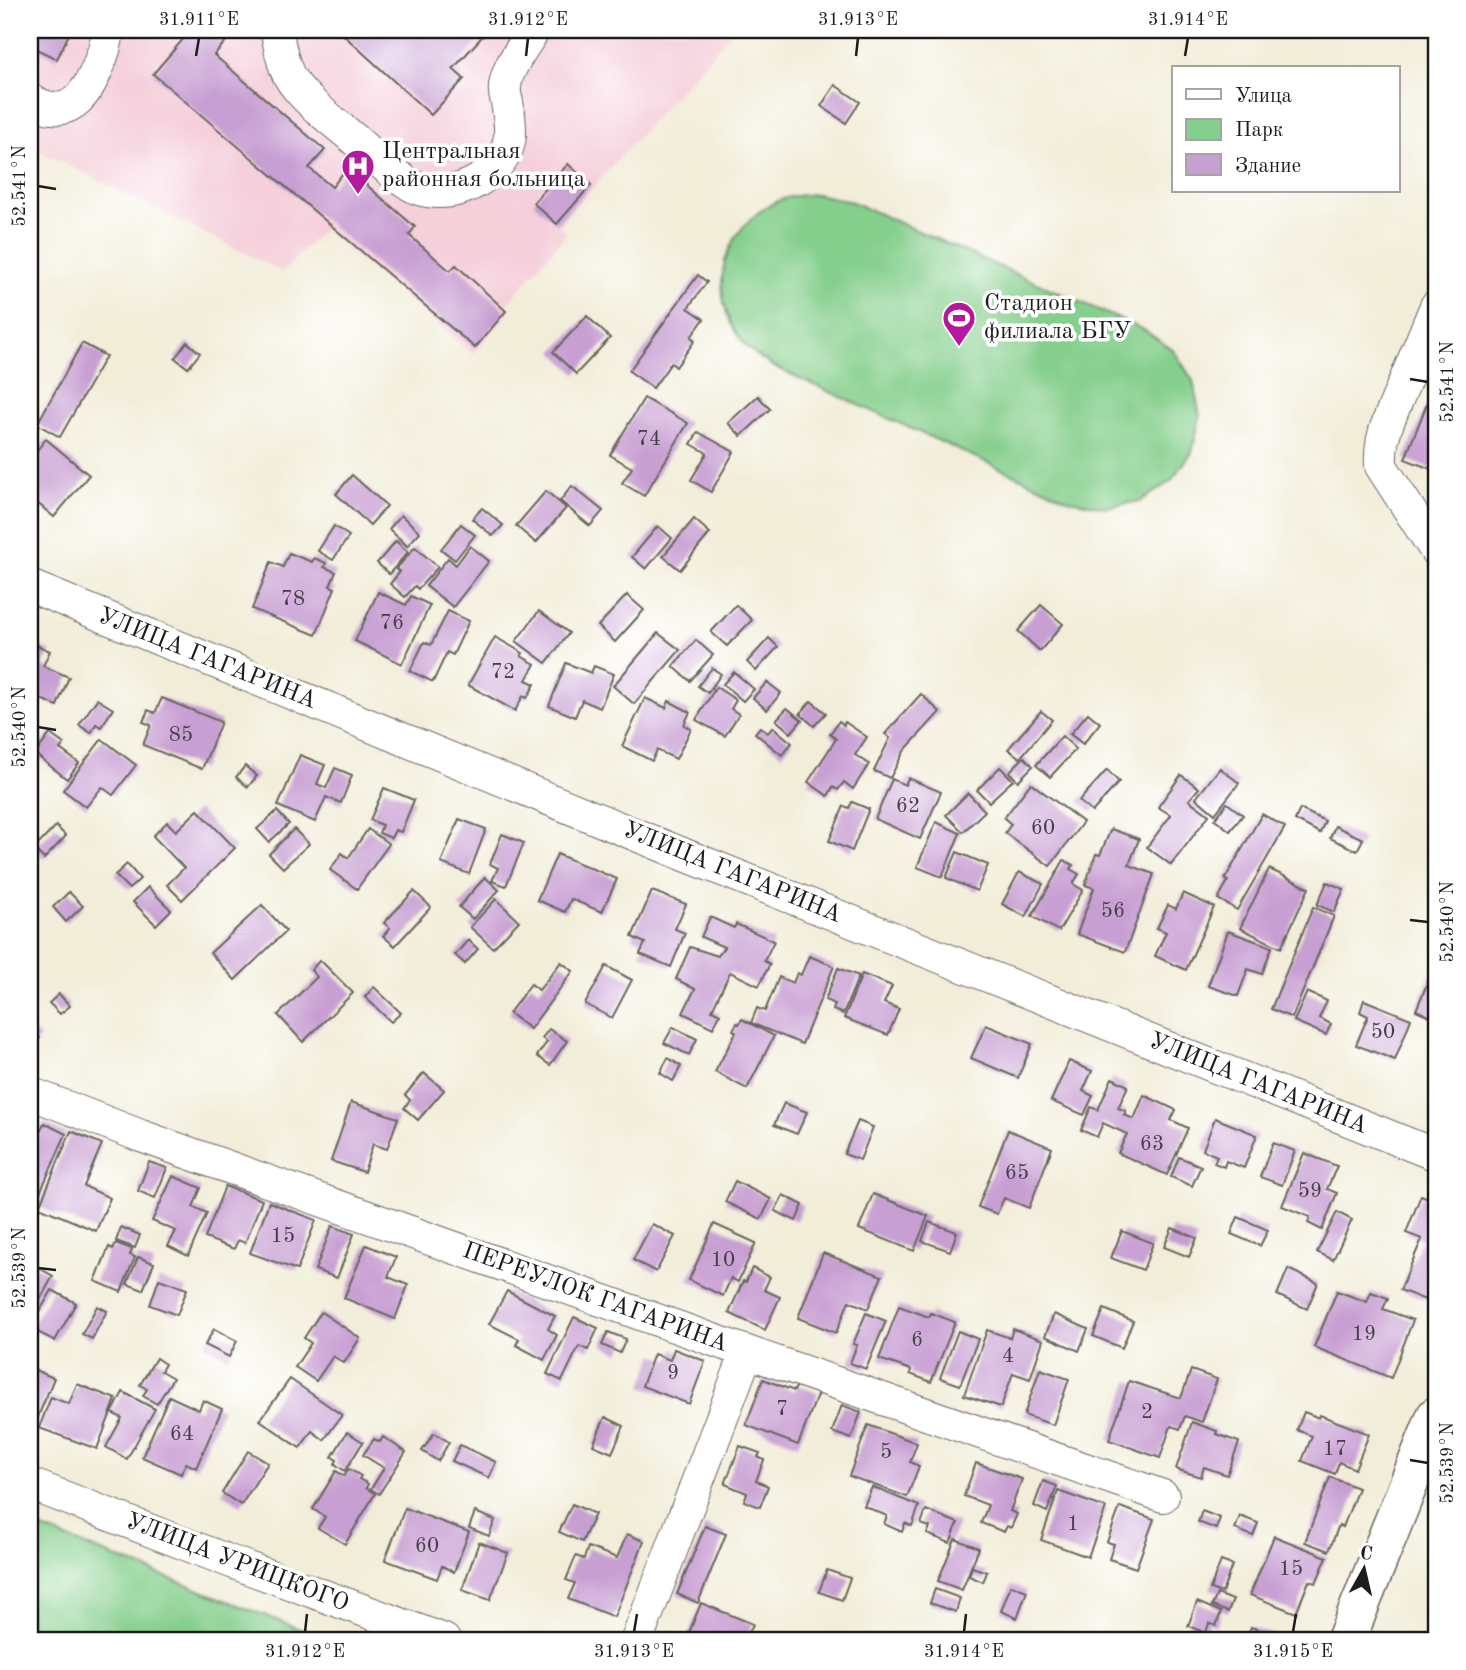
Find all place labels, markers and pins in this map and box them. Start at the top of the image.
place label: Центральная районная больница [382,140,586,192]
hospital icon: Центральная районная больница [339,147,377,196]
place label: Стадион филиала БГУ [984,292,1132,344]
sports icon: Стадион филиала БГУ [940,299,978,348]

